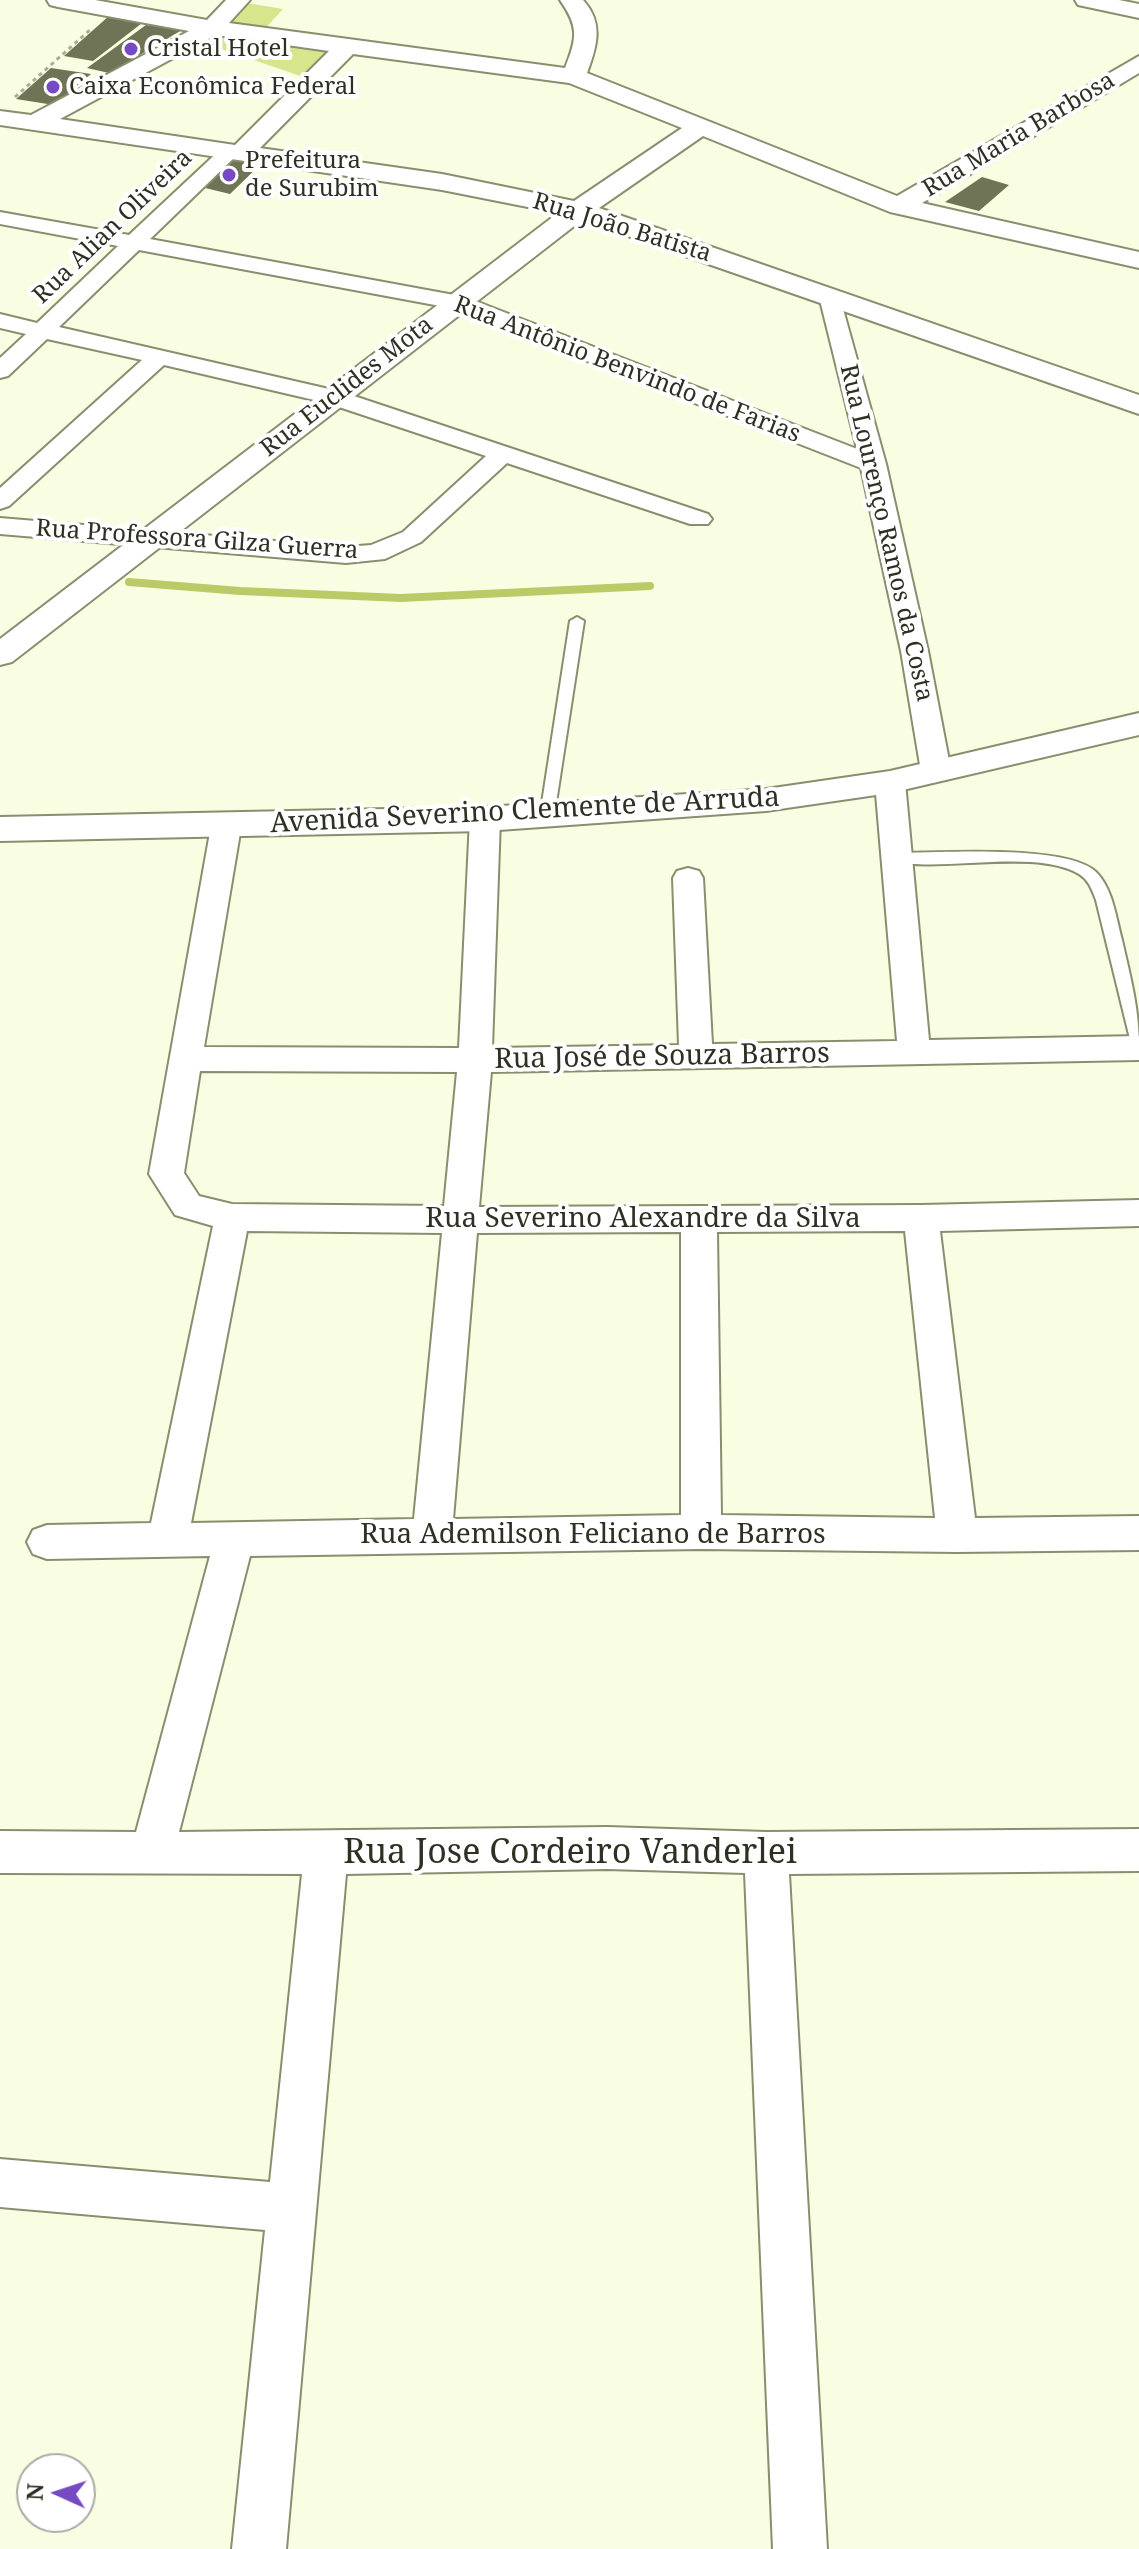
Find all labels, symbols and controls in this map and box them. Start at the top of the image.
place label: Cristal Hotel [147,35,289,63]
marker: Cristal Hotel [122,40,140,58]
street label: Rua Maria Barbosa [918,66,1120,204]
place label: Caixa Econômica Federal [69,73,356,101]
marker: Caixa Econômica Federal [44,78,62,96]
street label: Rua Alian Oliveira [28,144,198,310]
place label: Prefeitura de Surubim [245,147,379,203]
marker: Prefeitura de Surubim [220,166,238,184]
street label: Rua João Batista [529,187,715,269]
street label: Rua Antônio Benvindo de Farias [450,291,804,449]
street label: Rua Euclides Mota [255,311,439,463]
street label: Rua Lourenço Ramos da Costa [833,362,939,704]
street label: Rua Professora Gilza Guerra [35,514,359,566]
street label: Avenida Severino Clemente de Arruda [269,781,781,841]
street label: Rua José de Souza Barros [494,1037,830,1077]
street label: Rua Severino Alexandre da Silva [425,1202,861,1236]
street label: Rua Ademilson Feliciano de Barros [360,1518,826,1552]
street label: Rua Jose Cordeiro Vanderlei [343,1833,797,1873]
north arrow [16,2453,96,2533]
text: N [19,2482,49,2501]

